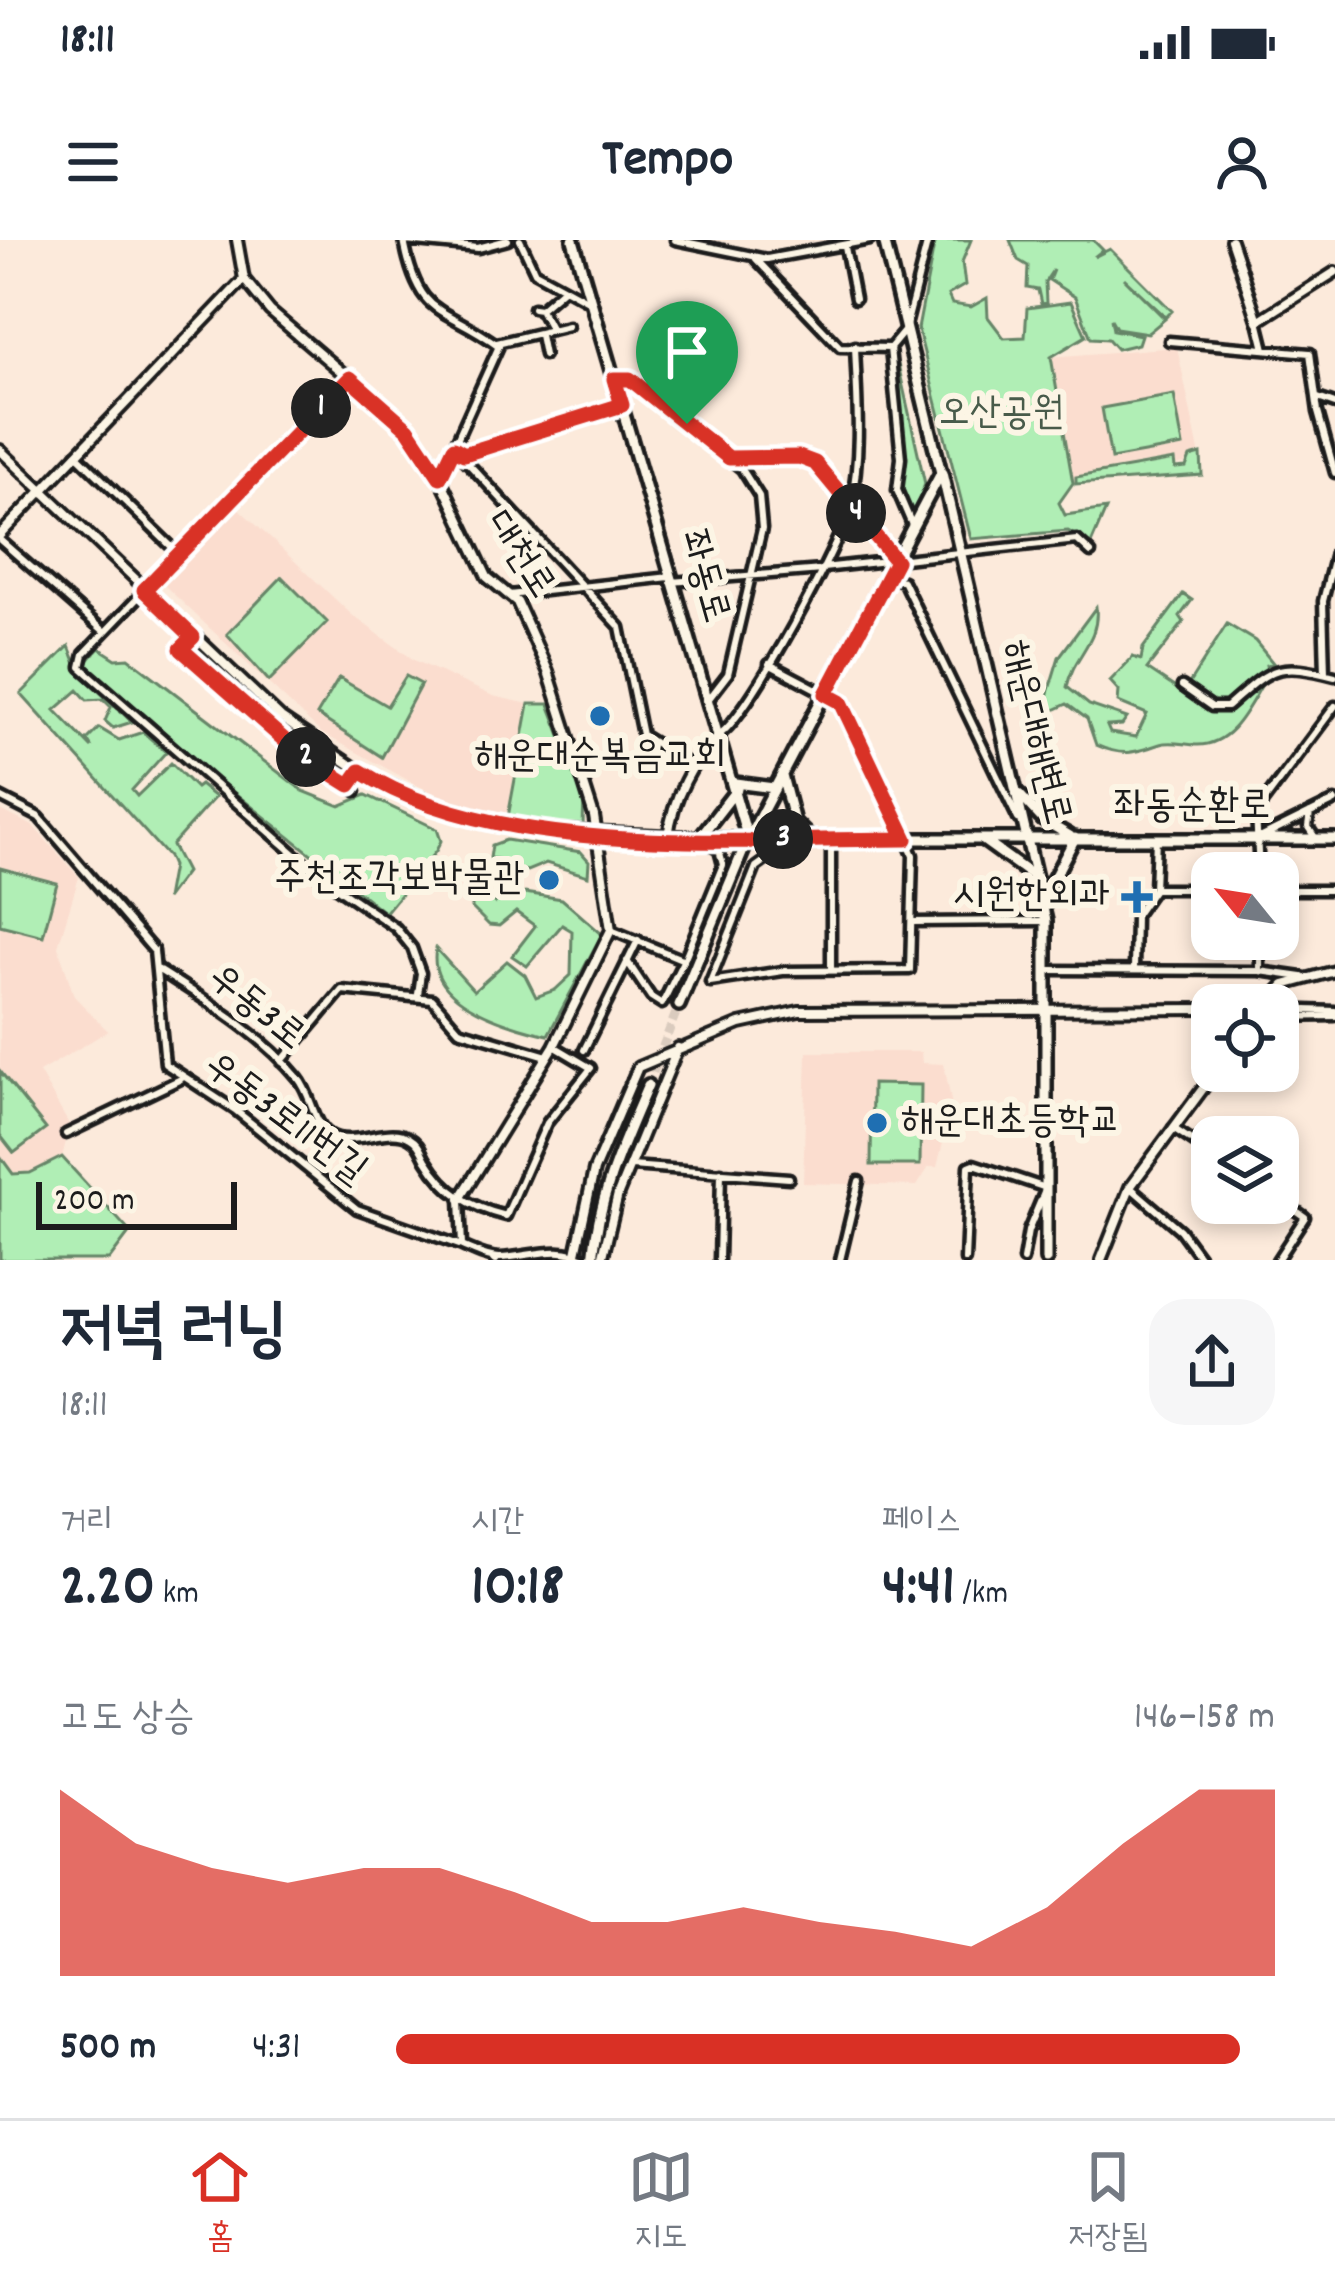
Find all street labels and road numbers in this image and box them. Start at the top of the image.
street label: 대천로 [469,502,567,610]
street label: 좌동로 [663,524,741,630]
street label: 해운대해변로 [984,635,1082,831]
street label: 좌동순환로 [1114,781,1270,836]
street label: 우동3로 [194,953,316,1065]
street label: 우동3로11번길 [191,1040,377,1200]

